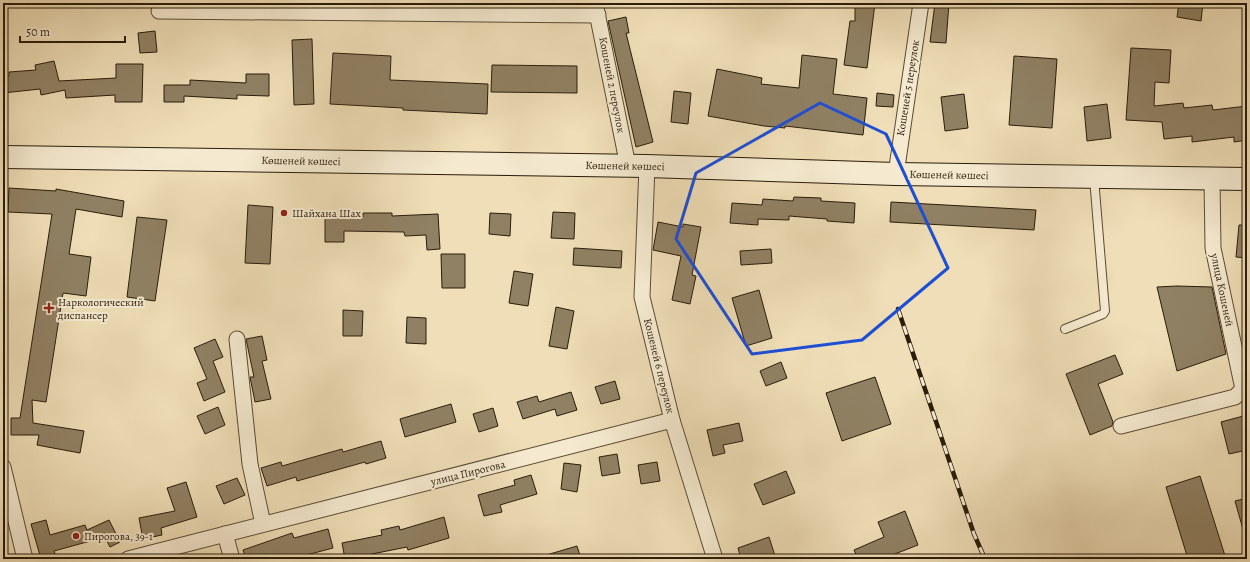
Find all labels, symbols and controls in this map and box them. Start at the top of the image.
scale bar [20,18,125,44]
text: 50 m [26,24,50,40]
street label: Кошеней 2 переулок [595,36,629,135]
street label: Кошеней 5 переулок [893,39,923,137]
street label: Көшеней көшесі [261,153,341,169]
street label: Көшеней көшесі [585,158,665,174]
street label: Көшеней көшесі [909,167,989,183]
place label: Шайхана Шах [292,206,361,221]
marker: Шайхана Шах [279,208,289,218]
street label: улица Кошеней [1207,251,1237,328]
place label: Наркологический диспансер [57,295,144,323]
marker: Наркологический диспансер [43,302,55,314]
street label: Кошеней 6 переулок [640,317,678,415]
street label: улица Пирогова [428,456,508,490]
place label: Пирогова, 39-1 [84,529,153,544]
marker: Пирогова, 39-1 [71,531,81,541]

